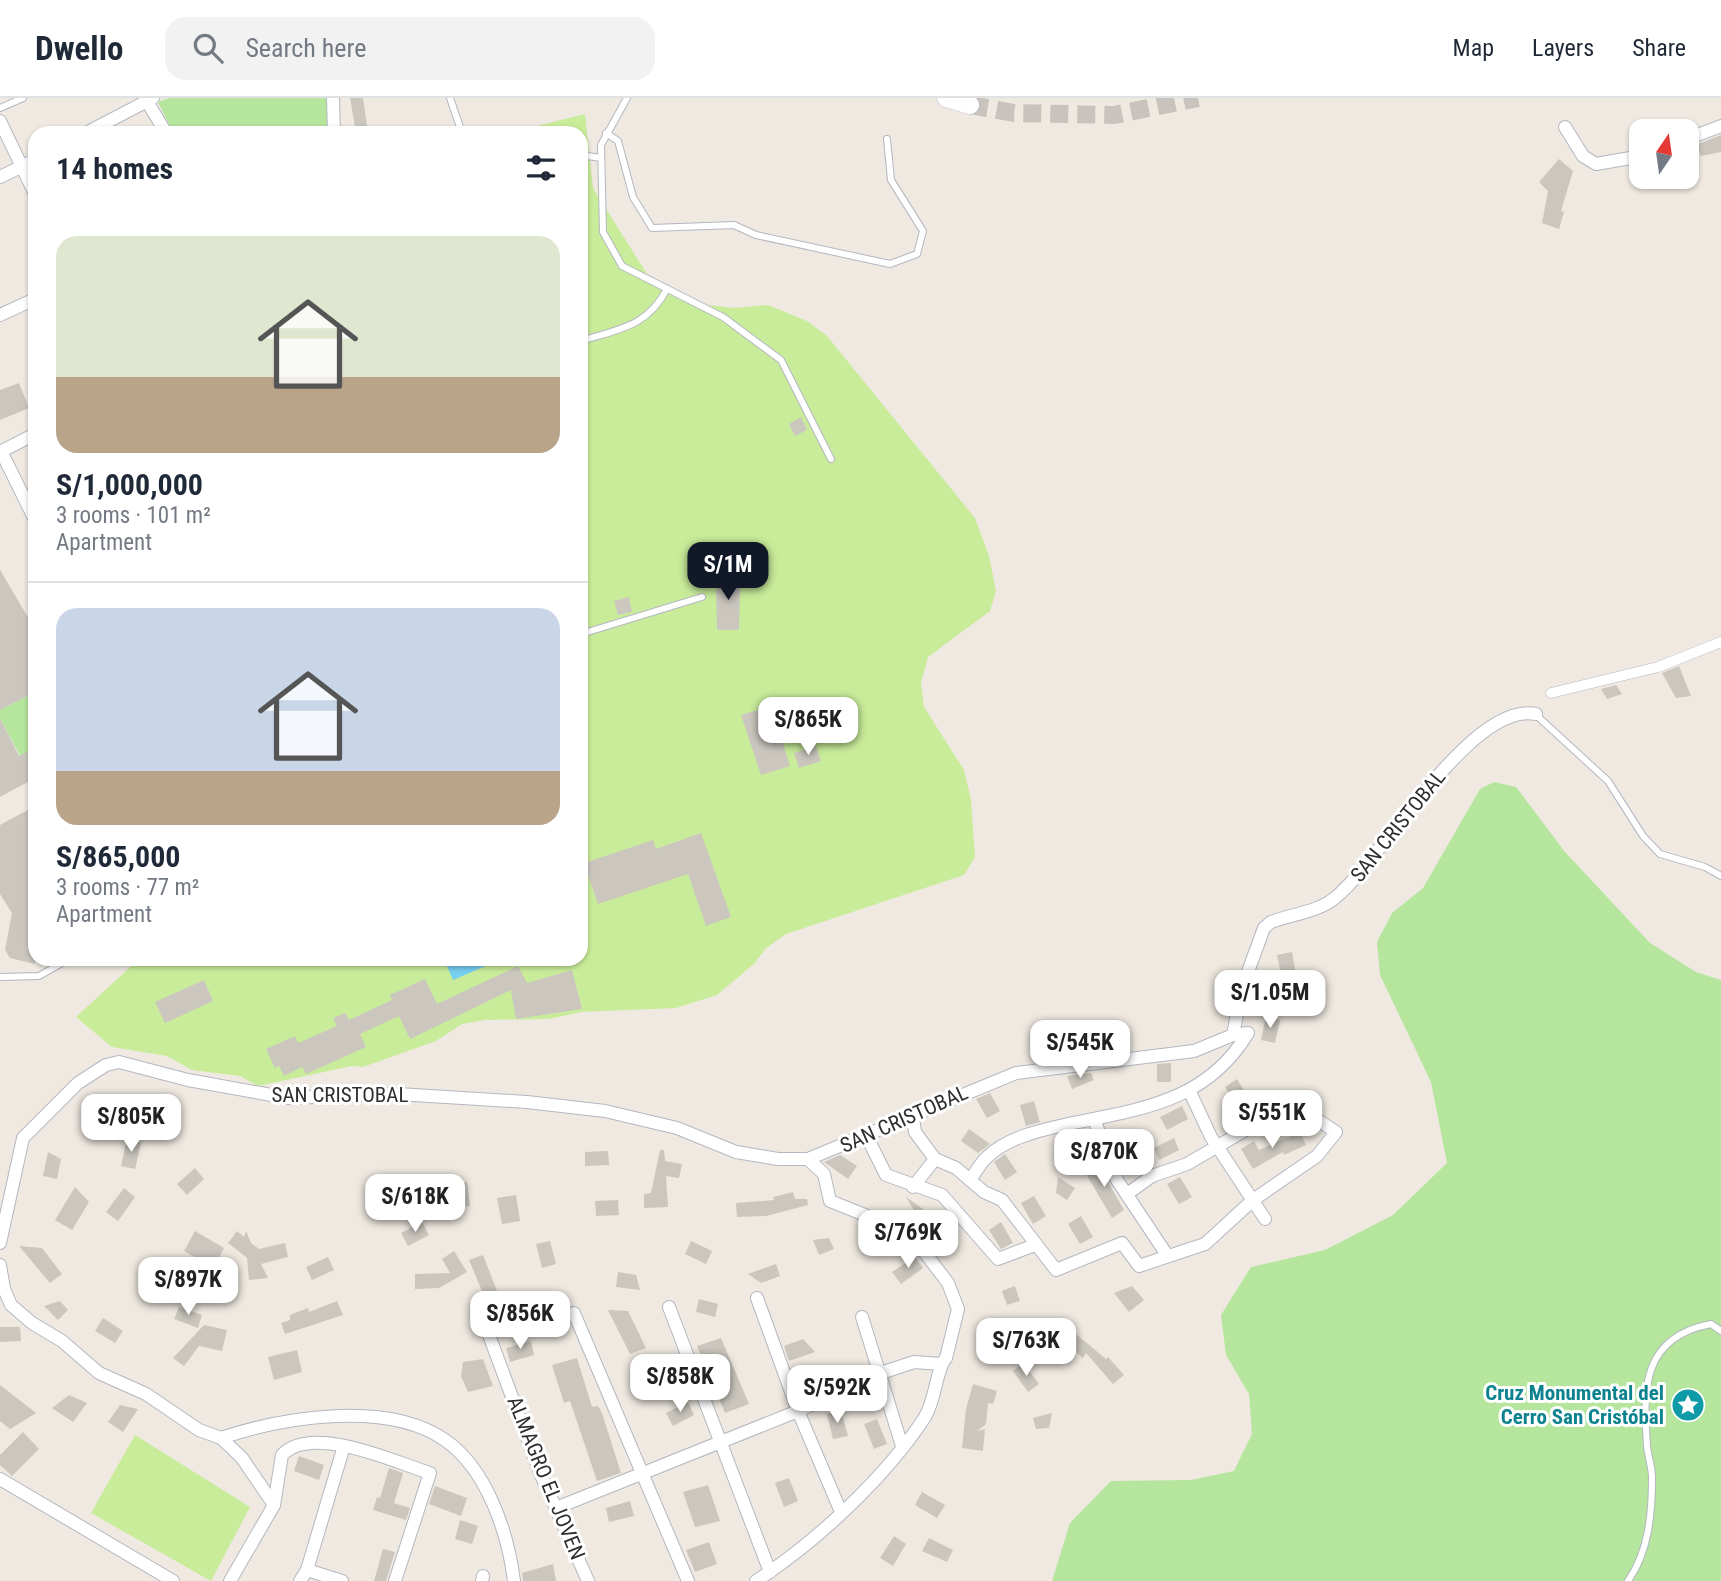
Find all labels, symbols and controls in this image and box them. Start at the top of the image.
search box [165,17,655,80]
text: Dwello [35,29,123,68]
icon: search [189,29,227,67]
text: Search here [245,33,366,63]
text: Map [1453,34,1494,62]
text: Layers [1532,34,1594,62]
text: Share [1632,34,1686,62]
north arrow [1629,119,1699,189]
map controls [1629,119,1699,189]
icon: filters [522,149,560,187]
text: 14 homes [56,151,173,186]
icon: home [245,281,371,407]
text: S/1,000,000 [56,467,203,502]
text: 3 rooms · 101 m² [56,502,211,529]
text: Apartment [56,529,152,556]
pin: S/1M [687,542,769,602]
text: S/1M [703,551,753,578]
icon: home [245,653,371,779]
pin: S/865K [751,698,865,757]
text: S/865K [774,706,842,733]
street label: SAN CRISTOBAL [1346,765,1450,887]
text: S/865,000 [56,839,180,874]
text: 3 rooms · 77 m² [56,874,199,901]
text: Apartment [56,901,152,928]
pin: S/1.05M [1205,970,1335,1030]
text: S/1.05M [1230,979,1310,1006]
pin: S/545K [1023,1020,1137,1080]
text: S/545K [1046,1029,1114,1056]
street label: SAN CRISTOBAL [837,1080,971,1158]
street label: SAN CRISTOBAL [272,1083,408,1107]
pin: S/551K [1215,1090,1329,1150]
pin: S/805K [74,1094,188,1154]
text: S/551K [1238,1099,1306,1126]
text: S/805K [97,1103,165,1130]
pin: S/870K [1047,1130,1161,1189]
text: S/870K [1070,1138,1138,1165]
pin: S/618K [358,1174,472,1234]
text: S/618K [381,1183,449,1210]
pin: S/769K [851,1210,965,1270]
text: S/769K [874,1219,942,1246]
pin: S/897K [131,1258,245,1317]
text: S/897K [154,1266,222,1293]
pin: S/856K [463,1292,577,1351]
text: S/856K [486,1300,554,1327]
pin: S/763K [969,1318,1083,1378]
text: S/763K [992,1327,1060,1354]
pin: S/858K [623,1354,737,1414]
text: S/858K [646,1363,714,1390]
pin: S/592K [780,1366,894,1425]
text: S/592K [803,1374,871,1401]
place label: Cruz Monumental del Cerro San Cristóbal [1485,1381,1664,1429]
place icon: Cruz Monumental del Cerro San Cristóbal [1669,1386,1707,1424]
street label: ALMAGRO EL JOVEN [502,1393,590,1563]

